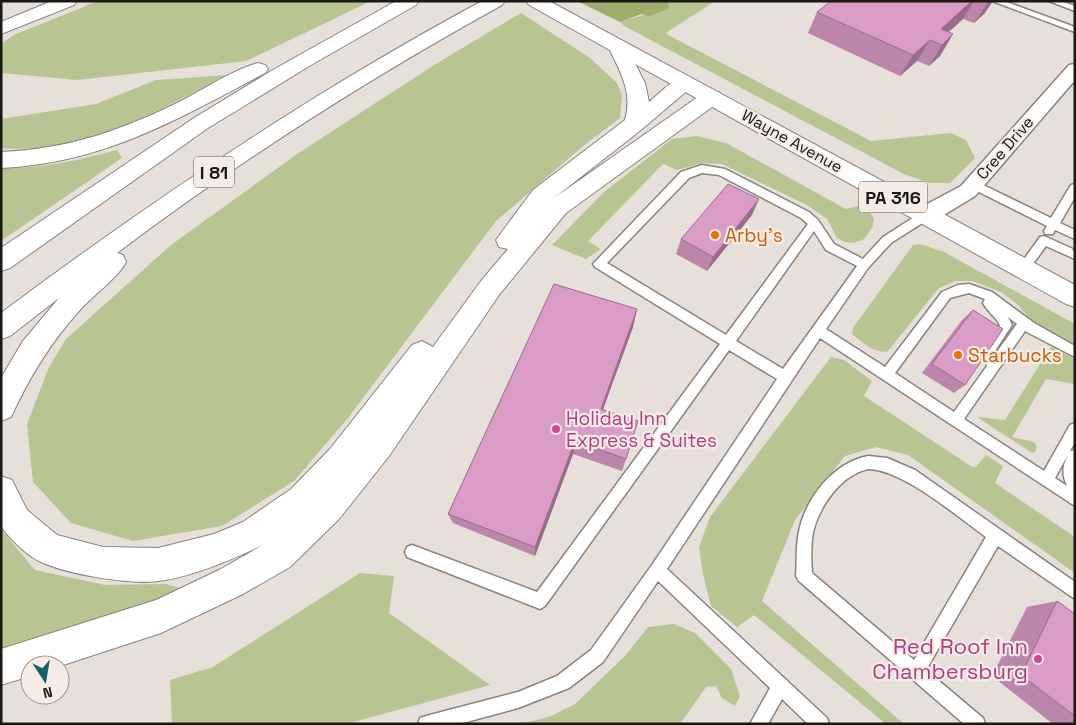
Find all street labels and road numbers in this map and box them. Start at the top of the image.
street label: Wayne Avenue [738,105,846,177]
street label: Cree Drive [972,112,1038,184]
road number: I 81 [194,156,234,188]
road number: PA 316 [859,182,927,212]

